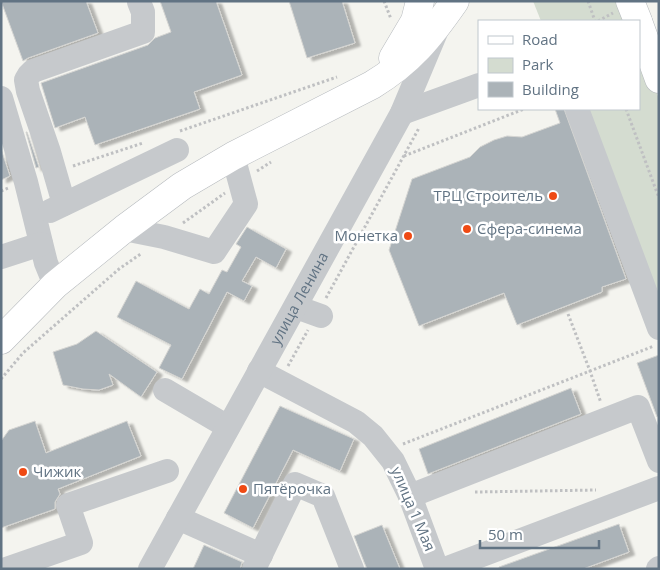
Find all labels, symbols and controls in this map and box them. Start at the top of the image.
legend [478,20,640,110]
text: Road [522,29,558,49]
text: Park [522,54,553,74]
text: Building [522,79,579,99]
place label: ТРЦ Строитель [434,185,543,205]
marker: ТРЦ Строитель [547,190,559,202]
place label: Сфера-синема [477,218,582,238]
marker: Сфера-синема [461,223,473,235]
place label: Монетка [334,225,398,245]
marker: Монетка [402,230,414,242]
street label: улица Ленина [265,248,332,348]
place label: Чижик [33,461,81,481]
street label: улица 1 Мая [387,463,441,554]
marker: Чижик [17,466,29,478]
place label: Пятёрочка [253,478,331,498]
marker: Пятёрочка [237,483,249,495]
scale bar [480,518,599,550]
text: 50 m [488,524,523,544]

